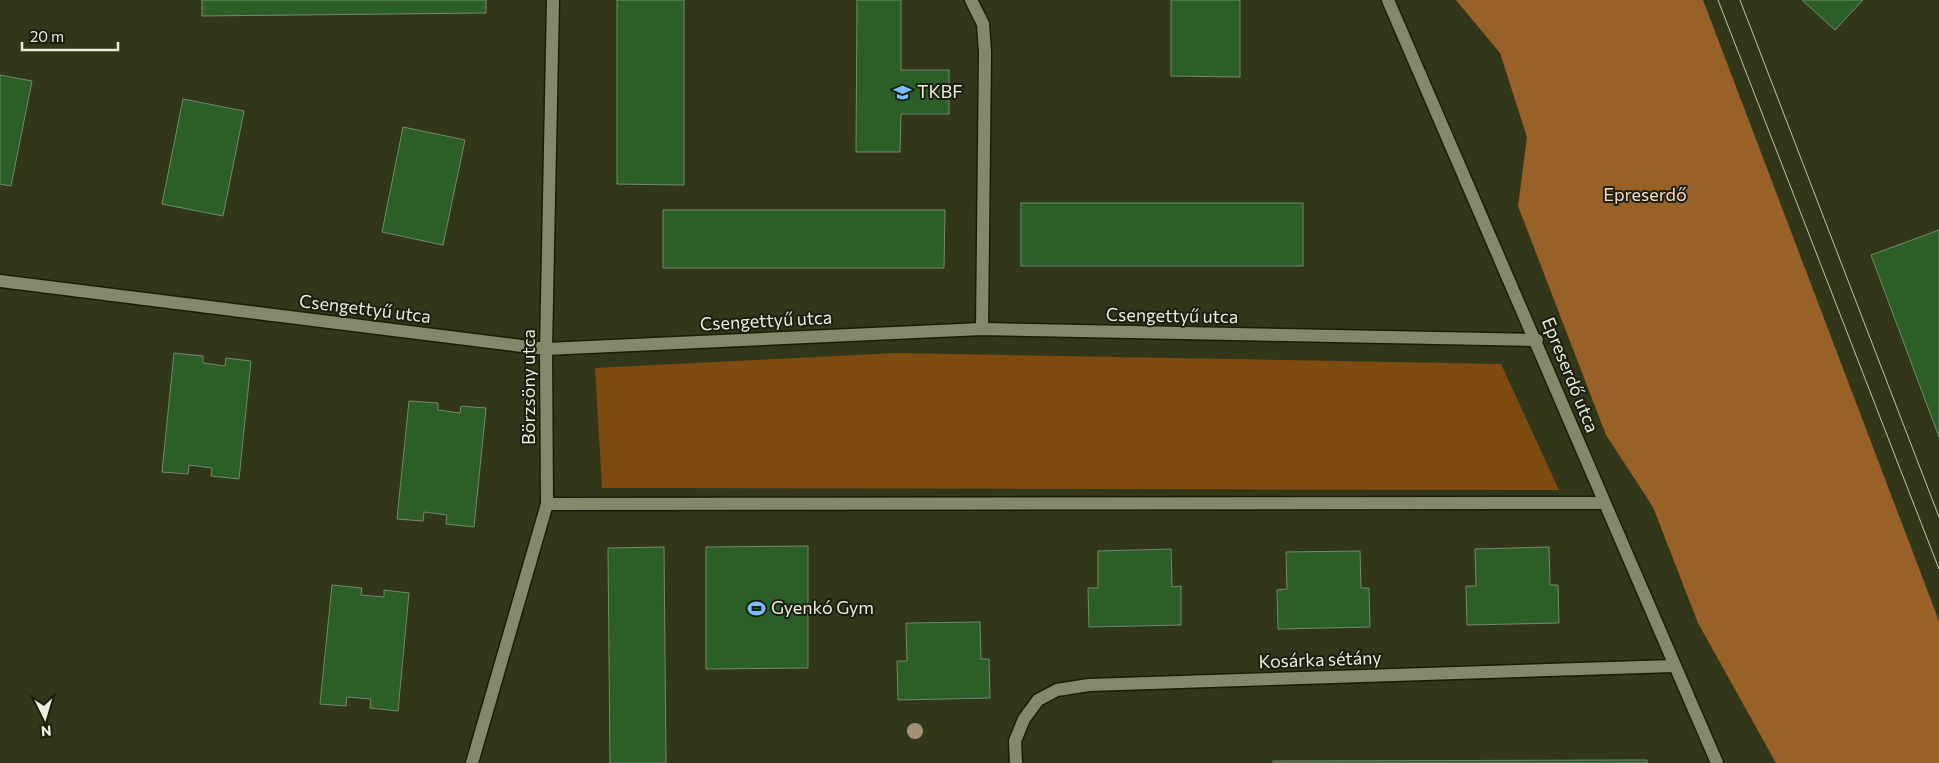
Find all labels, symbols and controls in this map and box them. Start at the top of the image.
scale bar [22,20,119,52]
text: 20 m [30,27,64,45]
place label: TKBF [917,80,963,102]
school or university icon: TKBF [893,82,913,102]
park label: Epreserdő [1603,183,1687,205]
street label: Csengettyű utca [298,289,432,327]
street label: Csengettyű utca [1106,303,1238,327]
street label: Csengettyű utca [699,306,833,334]
street label: Epreserdő utca [1538,314,1604,436]
street label: Börzsöny utca [517,329,539,445]
place label: Gyenkó Gym [771,596,874,618]
sports icon: Gyenkó Gym [747,598,767,618]
street label: Kosárka sétány [1258,646,1382,672]
north arrow [20,693,70,743]
text: N [40,723,52,740]

